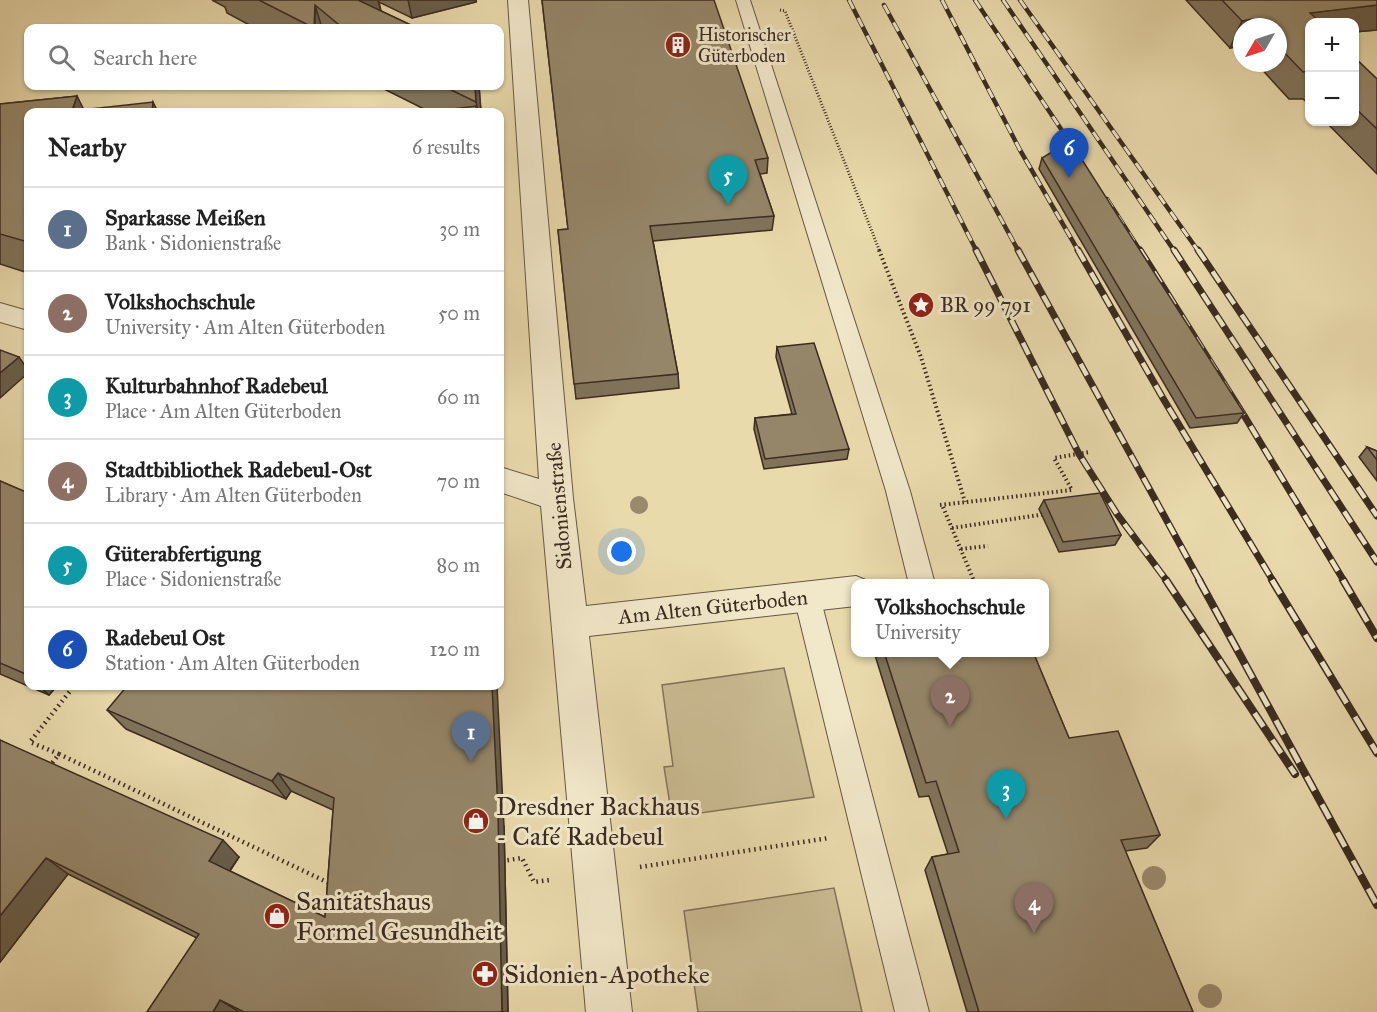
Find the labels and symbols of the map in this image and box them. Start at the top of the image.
north arrow [1233,18,1287,72]
place label: Historischer Güterboden [698,24,791,67]
building icon: Historischer Güterboden [663,30,693,60]
pin: 6 [1050,128,1088,178]
pin: 5 [708,156,748,205]
place icon: BR 99 791 [906,290,936,320]
place label: BR 99 791 [940,292,1031,318]
street label: Sidonienstraße [540,441,578,571]
your location [607,537,636,566]
street label: Am Alten Güterboden [616,584,809,630]
pin: 2 [930,676,970,726]
pin: 1 [452,712,490,762]
pin: 3 [986,770,1026,819]
place label: Dresdner Backhaus - Café Radebeul [496,790,700,852]
shop icon: Dresdner Backhaus - Café Radebeul [461,806,491,836]
pin: 4 [1014,884,1054,933]
place label: Sanitätshaus Formel Gesundheit [296,885,502,947]
shop icon: Sanitätshaus Formel Gesundheit [262,901,292,931]
place label: Sidonien-Apotheke [504,958,710,990]
pharmacy icon: Sidonien-Apotheke [470,959,500,989]

